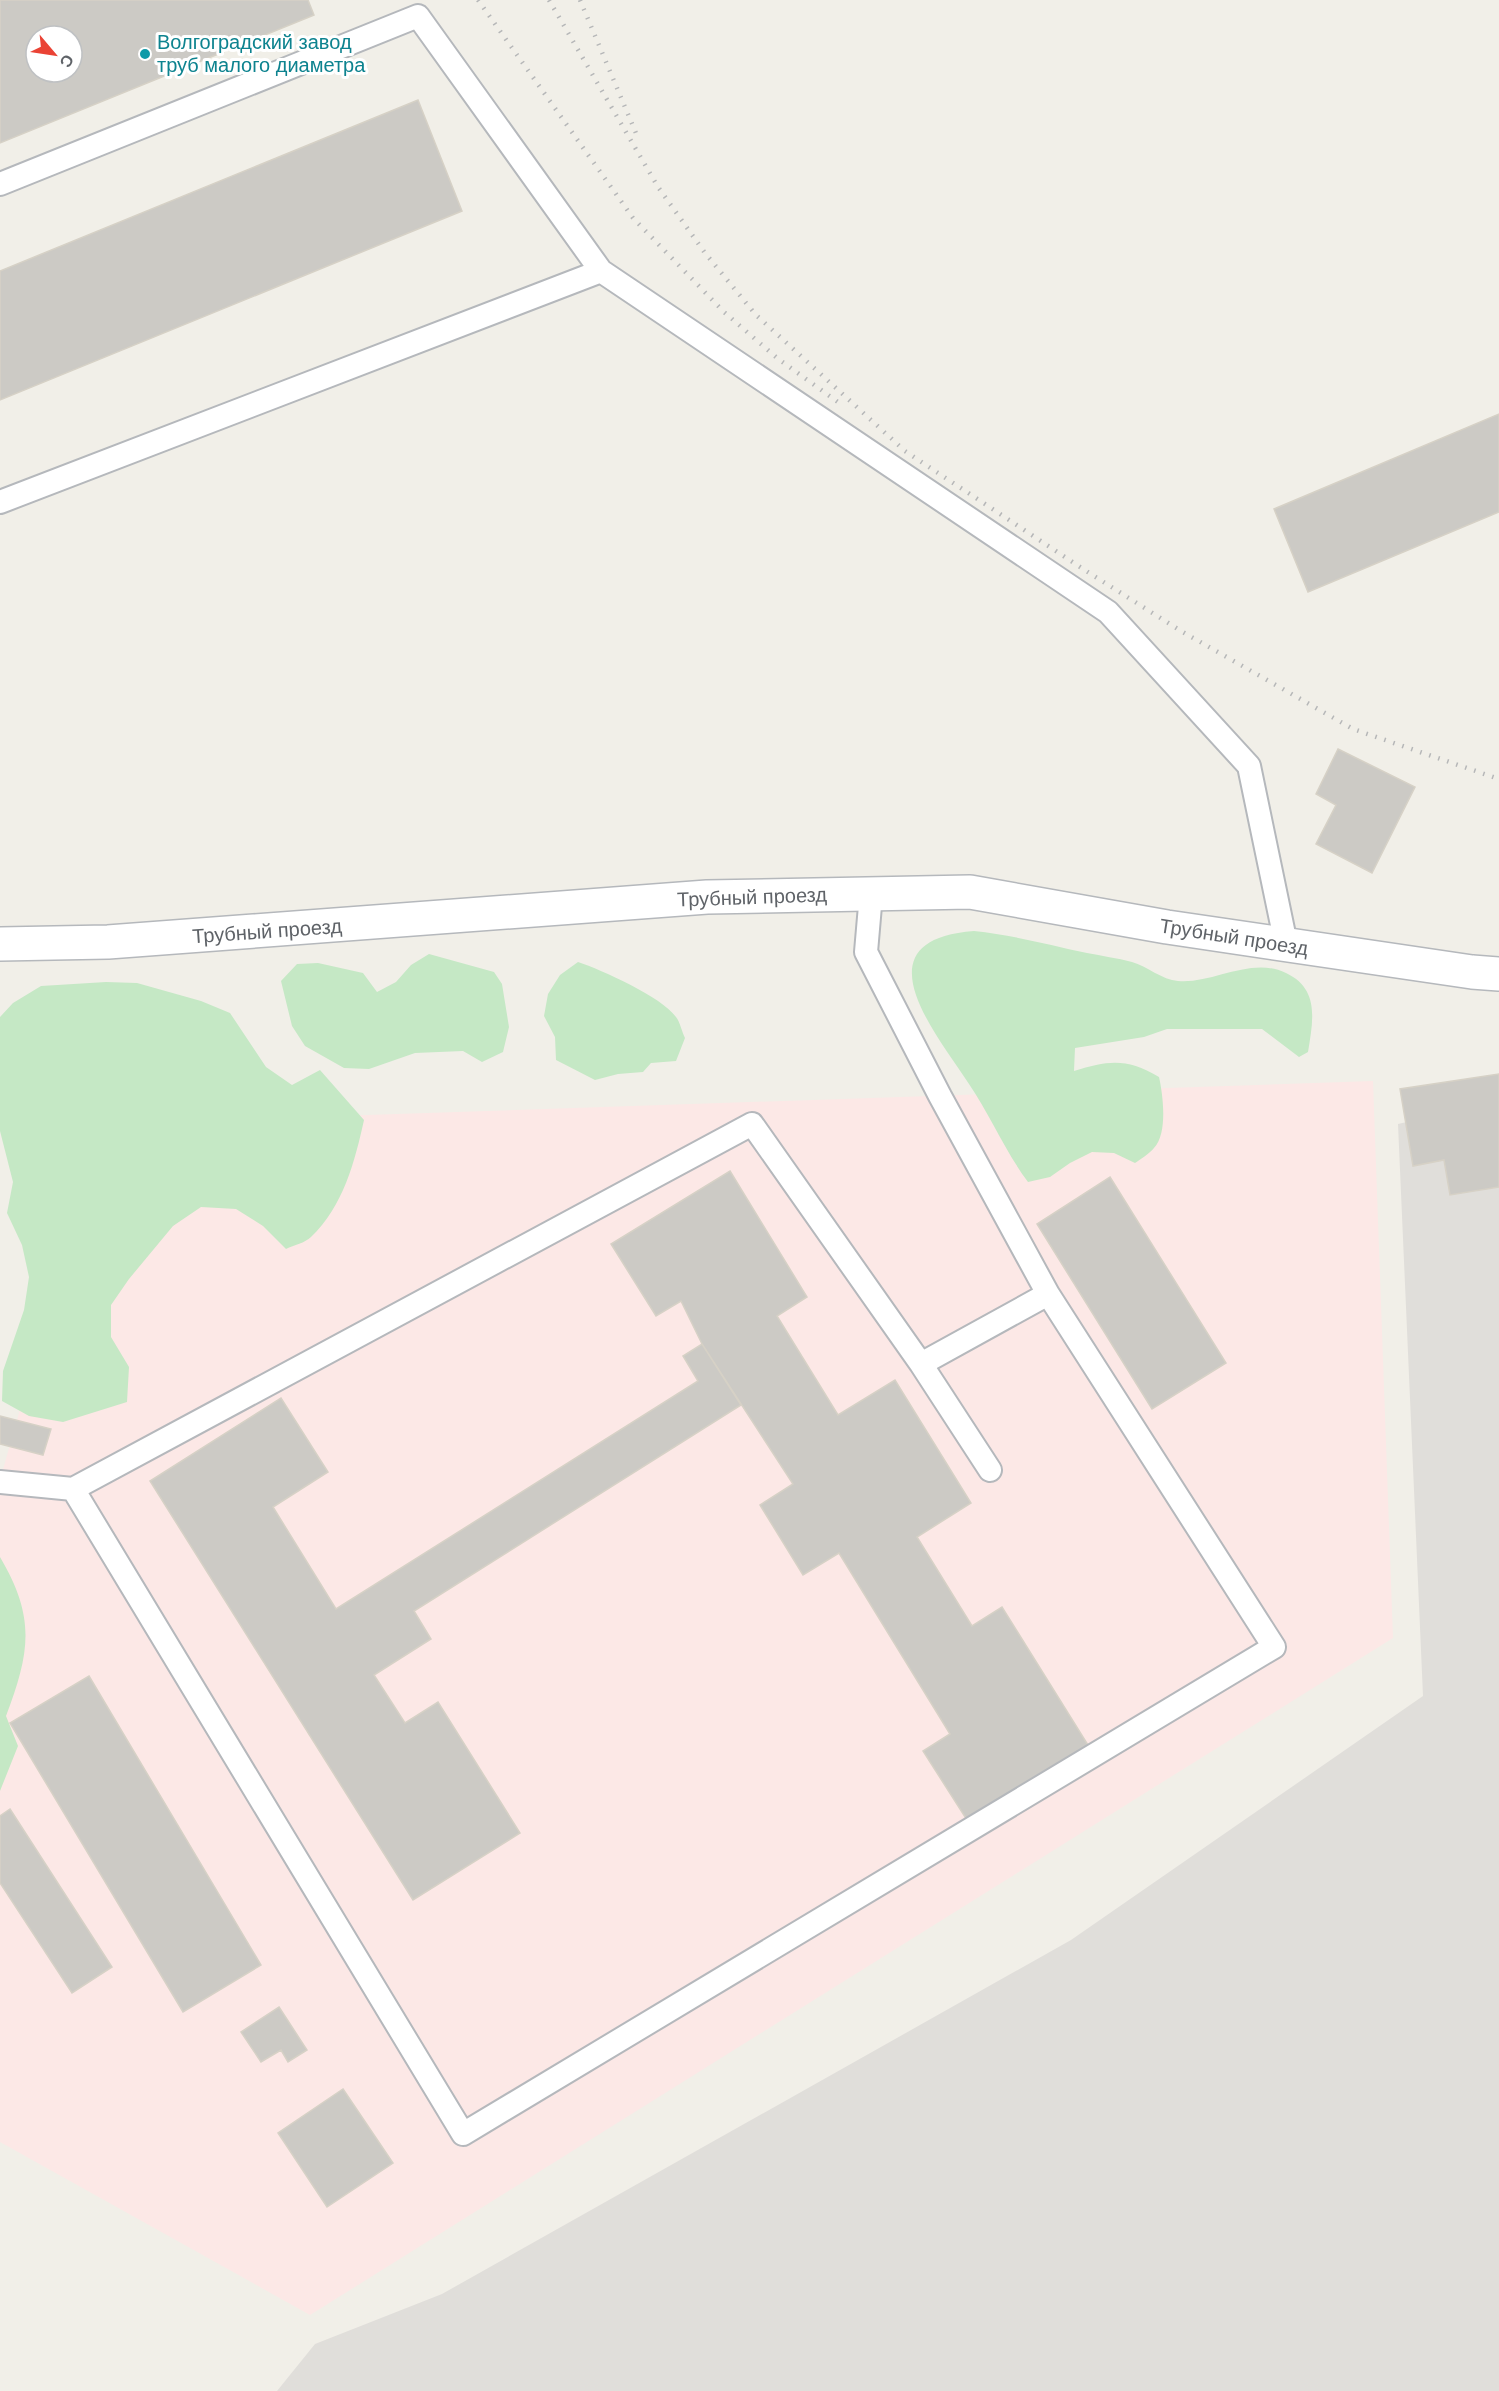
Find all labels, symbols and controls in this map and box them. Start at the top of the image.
north arrow [24,24,84,84]
place label: Волгоградский завод труб малого диаметра [157,31,366,76]
marker: Волгоградский завод труб малого диаметра [138,47,152,61]
text: С [56,52,77,71]
street label: Трубный проезд [677,883,828,911]
street label: Трубный проезд [1158,914,1310,960]
street label: Трубный проезд [191,915,343,947]

